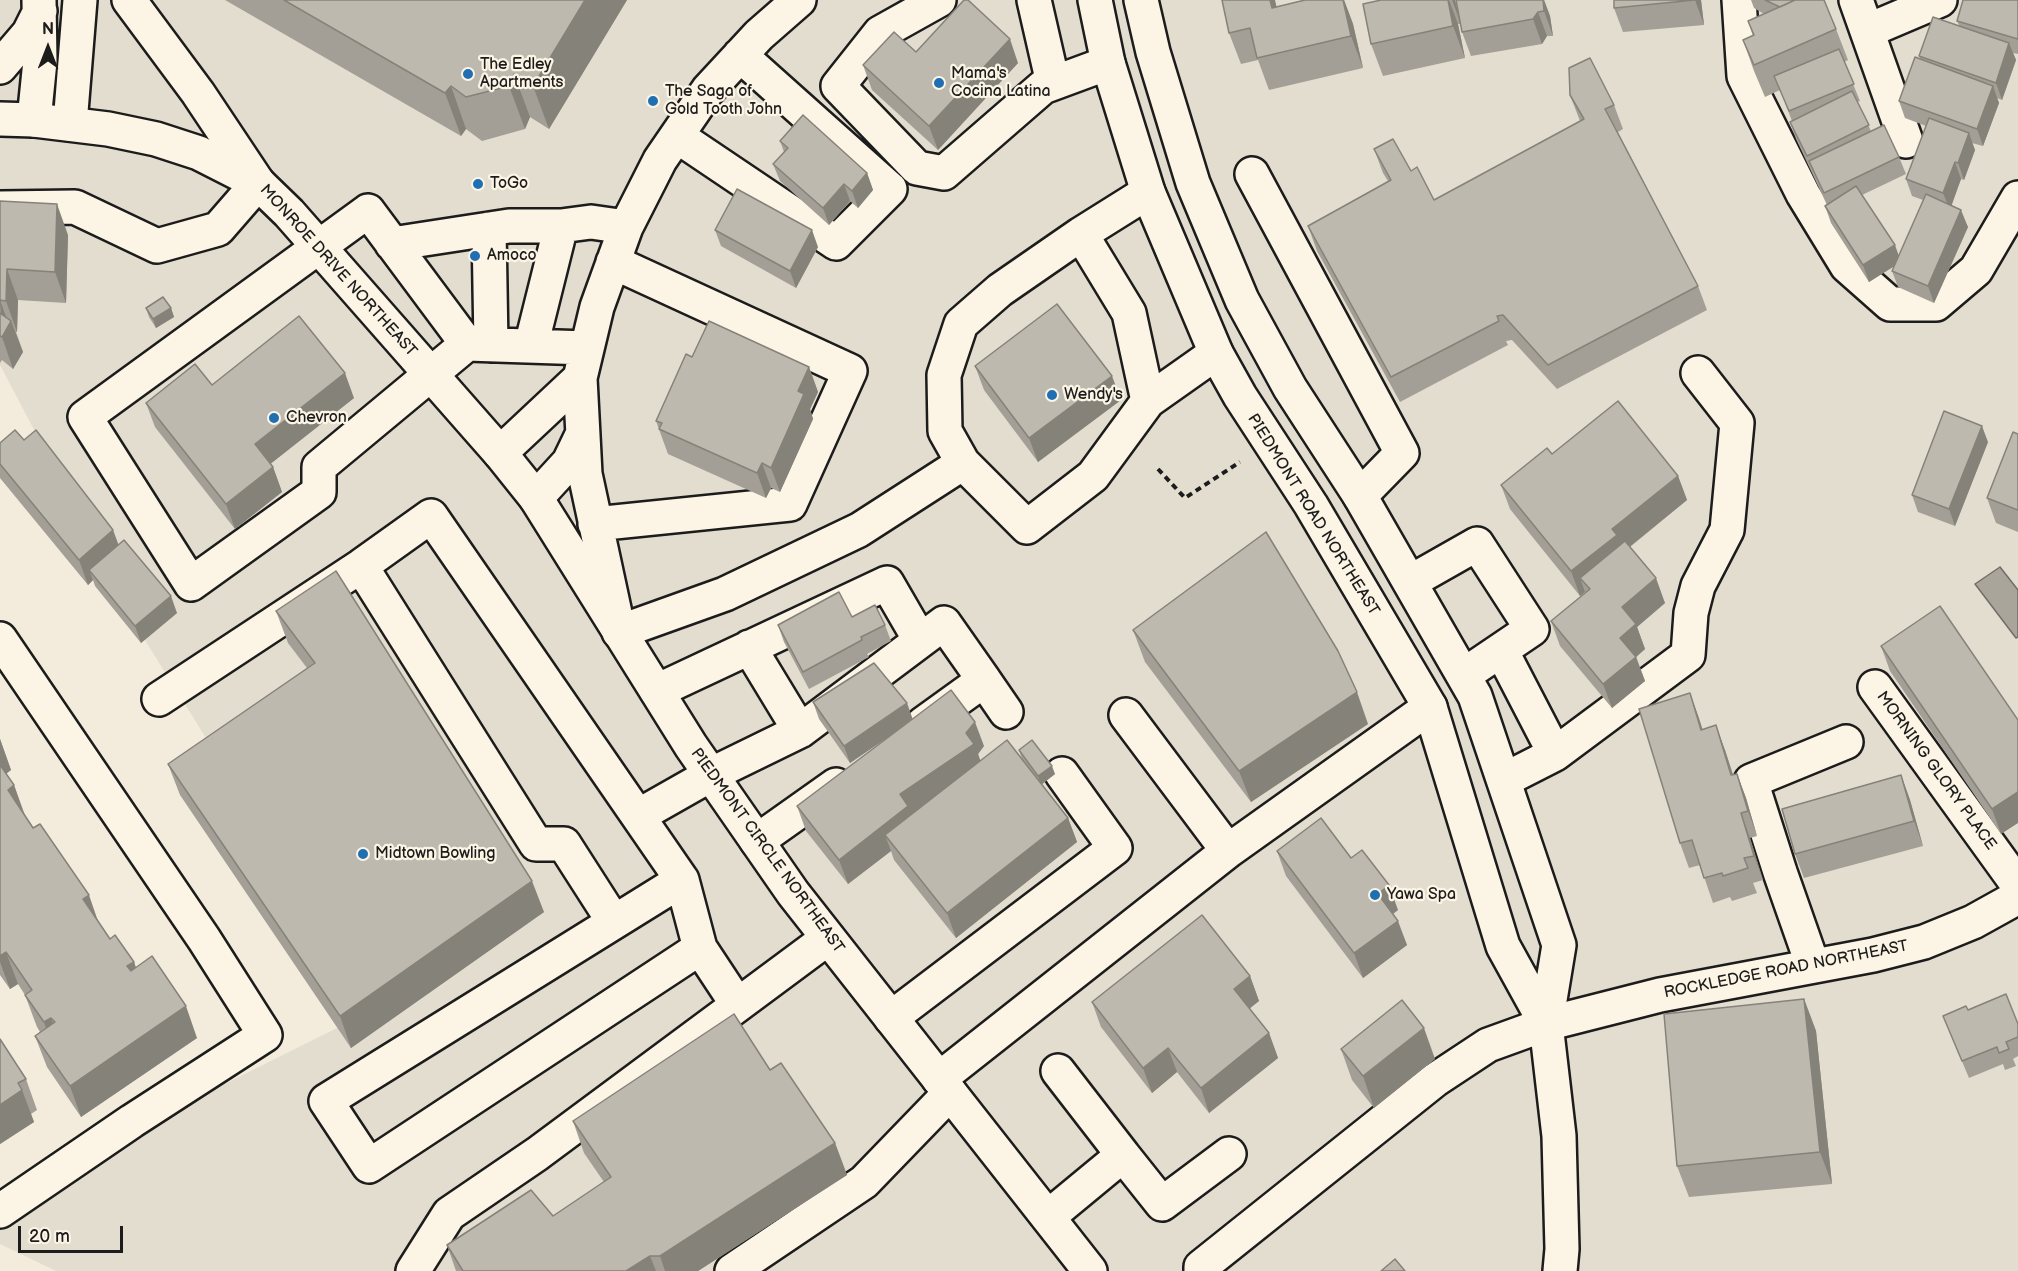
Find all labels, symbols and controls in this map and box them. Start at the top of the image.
north arrow [18,18,78,78]
text: N [42,20,54,39]
place label: The Edley Apartments [480,55,563,93]
place label: Mama's Cocina Latina [951,64,1051,102]
marker: The Edley Apartments [461,67,475,81]
marker: Mama's Cocina Latina [932,76,946,90]
place label: The Saga of Gold Tooth John [665,82,782,120]
marker: The Saga of Gold Tooth John [646,94,660,108]
place label: ToGo [490,174,528,194]
marker: ToGo [471,177,485,191]
street label: MONROE DRIVE NORTHEAST [255,181,421,361]
place label: Amoco [487,246,537,266]
marker: Amoco [468,249,482,263]
place label: Wendy's [1064,385,1123,405]
marker: Wendy's [1045,388,1059,402]
place label: Chevron [286,408,347,428]
marker: Chevron [267,411,281,425]
street label: PIEDMONT ROAD NORTHEAST [1243,411,1383,619]
street label: MORNING GLORY PLACE [1872,688,2000,854]
street label: PIEDMONT CIRCLE NORTHEAST [686,745,848,957]
place label: Midtown Bowling [375,844,495,864]
marker: Midtown Bowling [356,847,370,861]
place label: Yawa Spa [1387,885,1456,905]
marker: Yawa Spa [1368,888,1382,902]
street label: ROCKLEDGE ROAD NORTHEAST [1662,937,1910,1003]
scale bar [21,1214,126,1252]
text: 20 m [29,1226,70,1247]

